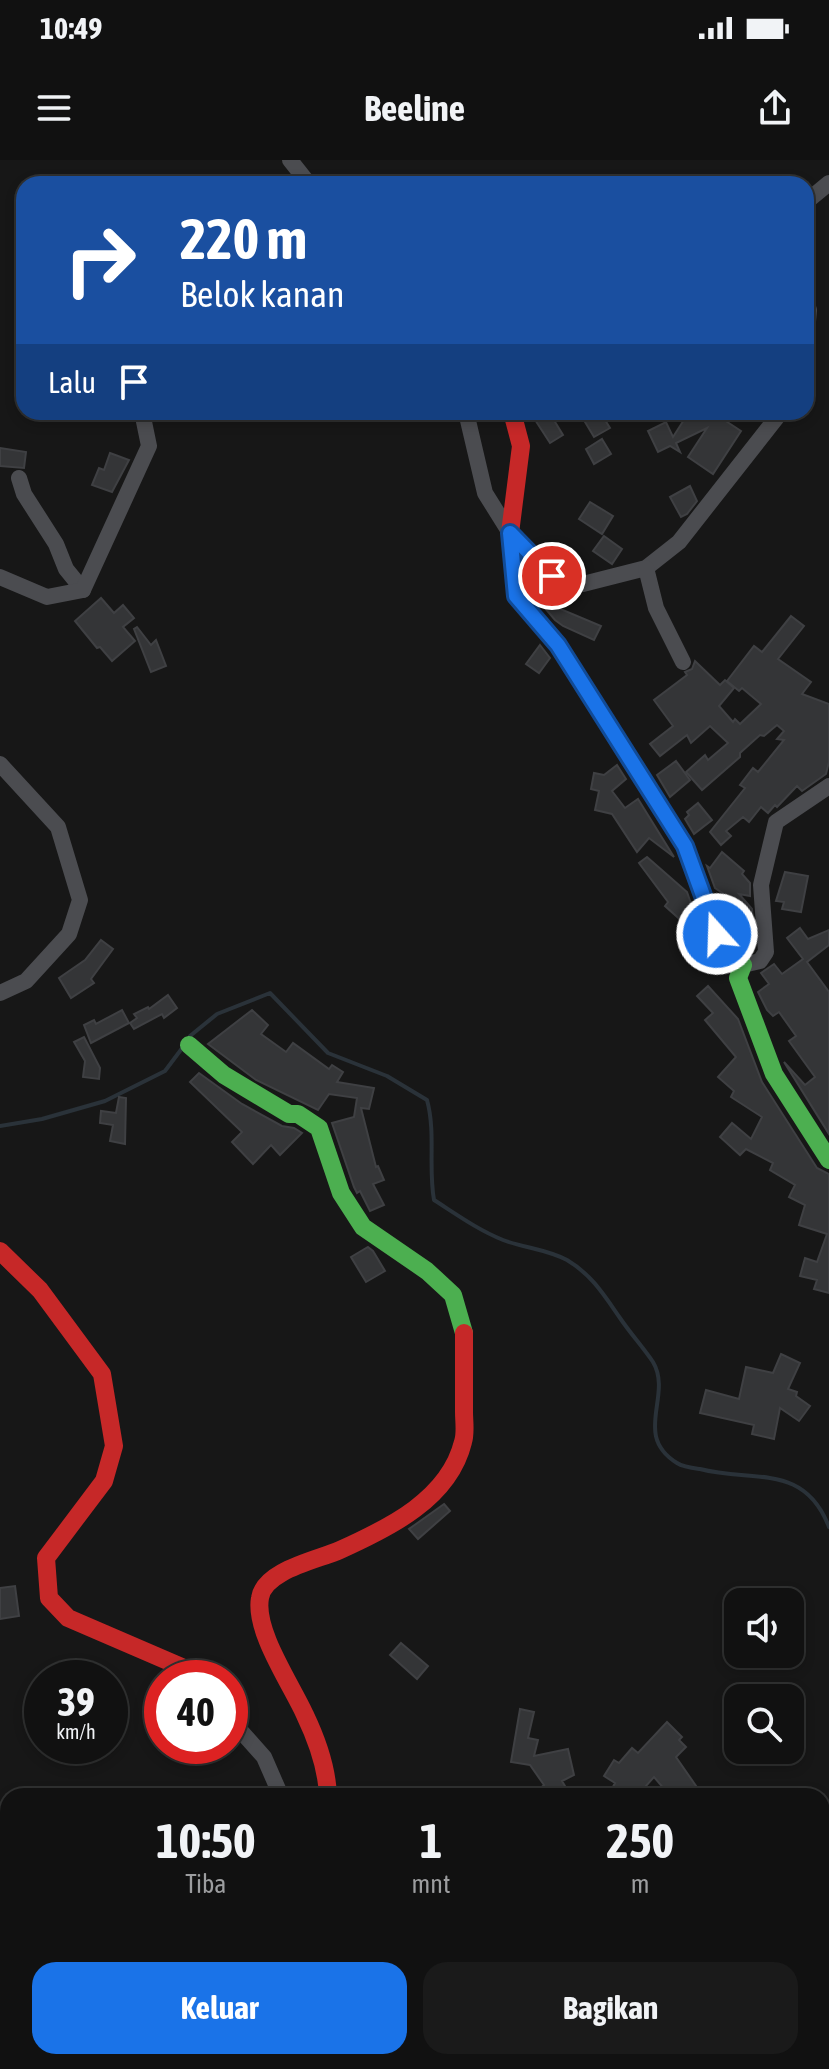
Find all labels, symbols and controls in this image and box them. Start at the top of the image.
text: 10:49 [40,11,102,45]
icon: menu [32,86,76,130]
icon: share [753,86,797,130]
text: Beeline [364,87,465,129]
text: 220 m [180,207,307,271]
icon: right [48,208,152,312]
text: Belok kanan [180,273,345,315]
icon: arrive [112,360,156,404]
text: Lalu [48,365,96,399]
pin [518,542,586,610]
icon: arrive [530,554,574,598]
position arrow [675,892,759,976]
map controls [724,1588,804,1764]
button: sound [724,1588,804,1668]
speed limit sign: 40 [144,1660,248,1764]
text: 39 [57,1679,95,1724]
button: search [724,1684,804,1764]
text: km/h [56,1720,96,1743]
text: 10:50 [156,1813,256,1868]
text: 1 [420,1813,442,1868]
text: 250 [606,1813,674,1868]
text: Tiba [185,1869,226,1899]
text: mnt [412,1869,450,1899]
text: m [631,1869,650,1899]
button: Keluar [32,1962,407,2054]
button: Bagikan [423,1962,798,2054]

